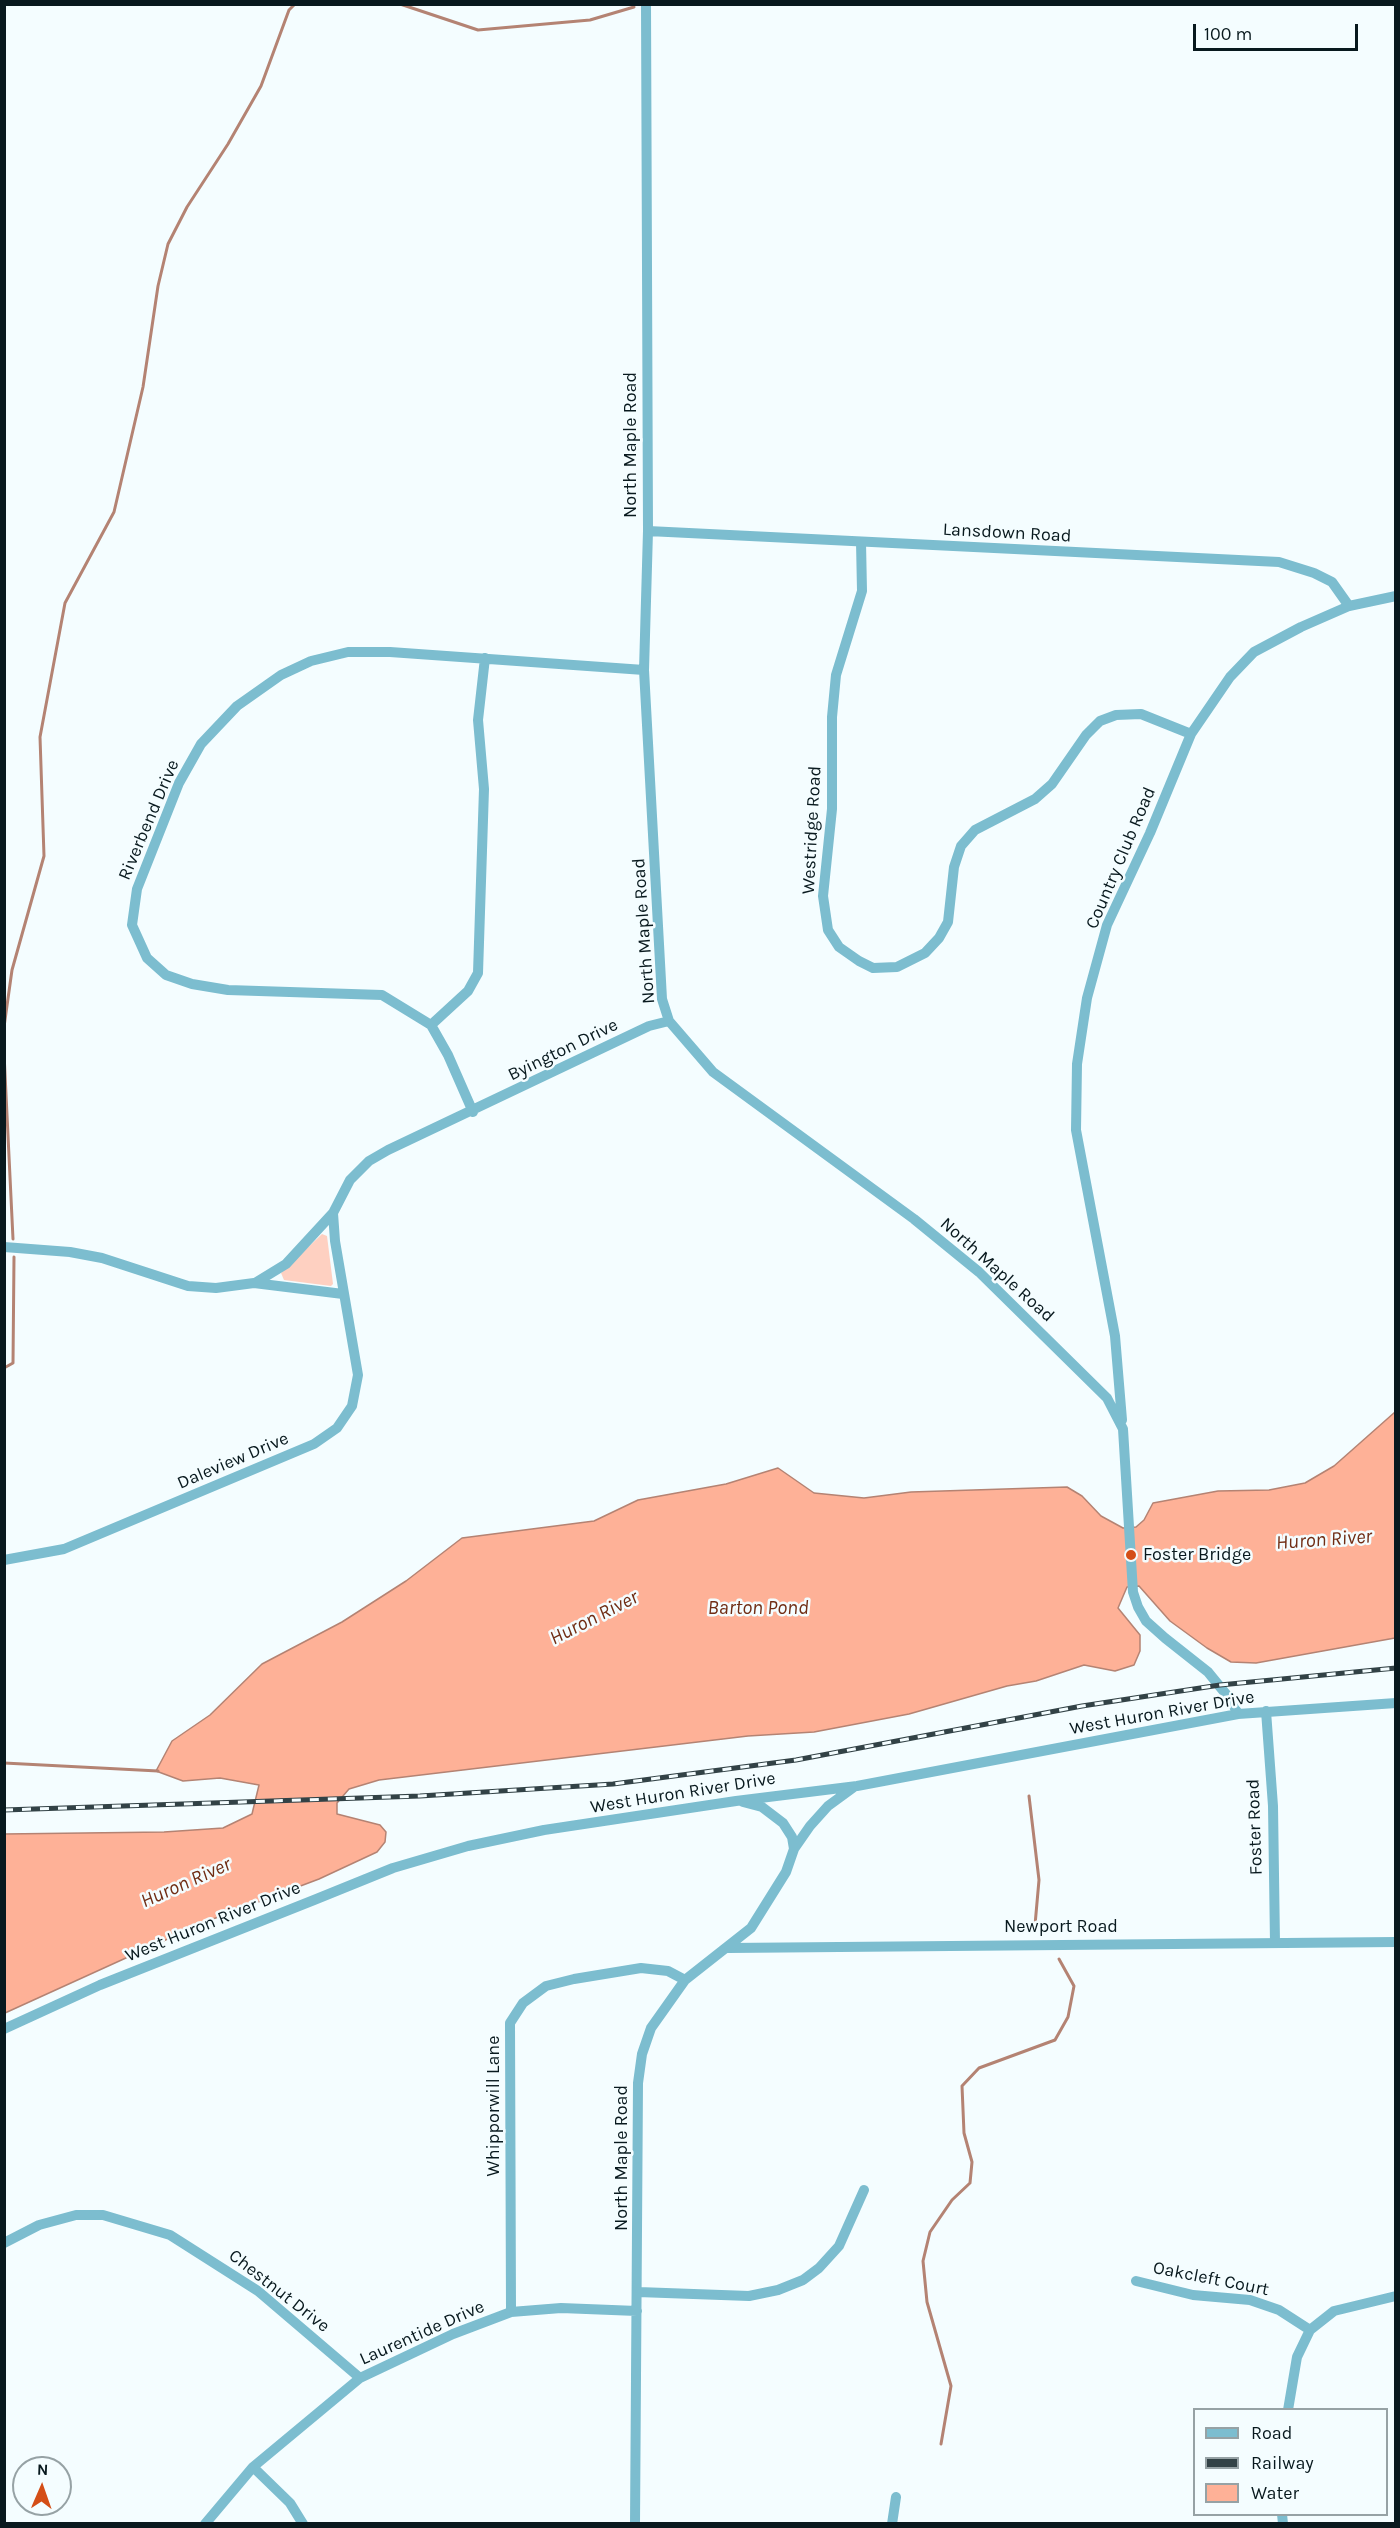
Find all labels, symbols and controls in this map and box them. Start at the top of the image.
scale bar [1196,12,1361,50]
text: 100 m [1204,23,1252,45]
street label: North Maple Road [620,372,642,518]
street label: Lansdown Road [942,519,1072,547]
street label: Riverbend Drive [114,756,184,884]
street label: Westridge Road [798,765,826,895]
street label: Country Club Road [1081,784,1161,932]
street label: North Maple Road [628,857,660,1005]
street label: Byington Drive [504,1014,622,1086]
street label: North Maple Road [935,1213,1059,1327]
street label: Daleview Drive [174,1428,292,1494]
water label: Huron River [1275,1525,1373,1555]
place label: Foster Bridge [1143,1544,1251,1566]
marker: Foster Bridge [1124,1548,1138,1562]
water label: Huron River [546,1585,642,1651]
water label: Barton Pond [707,1596,809,1620]
street label: West Huron River Drive [1068,1686,1256,1740]
street label: West Huron River Drive [589,1768,777,1818]
street label: Foster Road [1243,1778,1267,1876]
water label: Huron River [137,1852,235,1914]
street label: West Huron River Drive [122,1877,304,1967]
street label: Newport Road [1004,1916,1118,1938]
street label: Whipporwill Lane [483,2036,505,2176]
street label: North Maple Road [611,2085,633,2231]
street label: Chestnut Drive [224,2245,334,2337]
street label: Oakcleft Court [1151,2257,1271,2301]
street label: Laurentide Drive [356,2296,488,2370]
legend [1193,2408,1388,2516]
text: Road [1251,2422,1292,2444]
text: Railway [1251,2452,1314,2474]
north arrow [12,2456,72,2516]
text: N [36,2460,49,2479]
text: Water [1251,2482,1299,2504]

